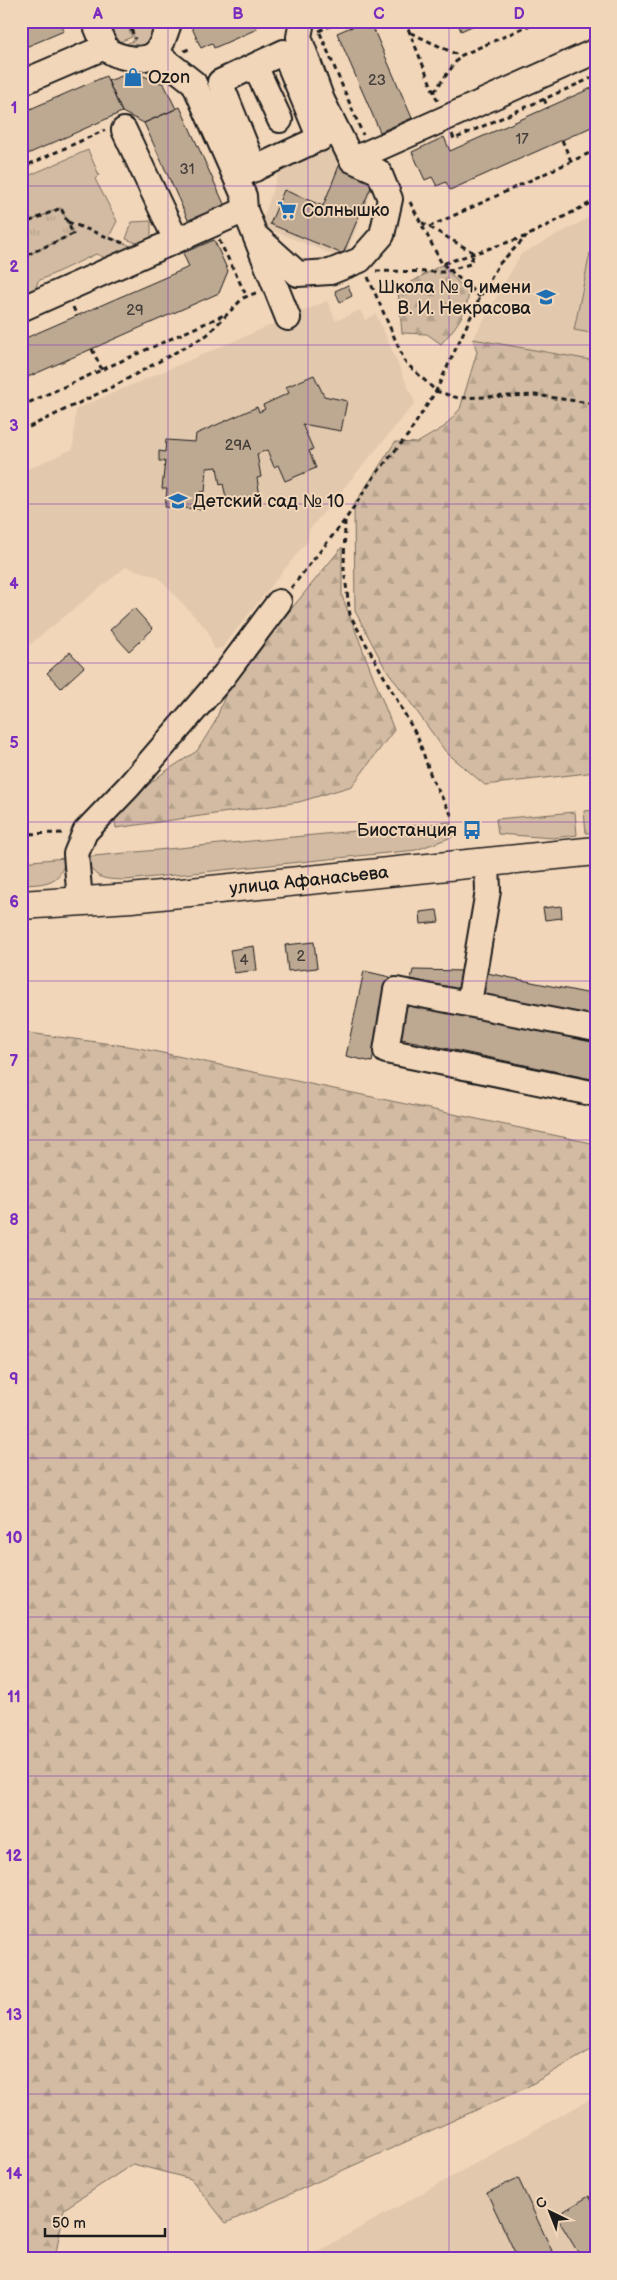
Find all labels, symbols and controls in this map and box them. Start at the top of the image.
text: A [92,5,103,24]
text: B [232,5,244,24]
text: C [373,5,385,24]
text: D [513,5,525,24]
shop icon: Ozon [122,66,144,88]
place label: Ozon [148,67,190,88]
house number: 23 [368,71,386,90]
text: 1 [11,99,17,118]
house number: 17 [515,130,529,149]
house number: 31 [179,160,195,179]
supermarket icon: Солнышко [276,199,298,221]
place label: Солнышко [302,200,389,221]
text: 2 [9,258,19,277]
place label: Школа № 9 имени В. И. Некрасова [378,277,531,319]
school or university icon: Школа № 9 имени В. И. Некрасова [535,286,557,308]
house number: 29 [126,301,144,320]
text: 3 [9,417,19,436]
house number: 29А [225,436,252,455]
school or university icon: Детский сад № 10 [167,490,189,512]
place label: Детский сад № 10 [193,491,344,512]
text: 4 [9,575,19,594]
text: 5 [9,734,19,753]
bus stop icon: Биостанция [461,819,483,841]
place label: Биостанция [357,820,457,841]
street label: улица Афанасьева [228,862,390,899]
text: 6 [9,893,19,912]
house number: 2 [297,947,306,966]
house number: 4 [239,951,249,970]
text: 7 [10,1052,19,1071]
text: 8 [9,1211,19,1230]
text: 9 [9,1370,19,1389]
text: 10 [6,1529,22,1548]
text: 11 [7,1688,21,1707]
text: 12 [6,1847,23,1866]
text: 13 [6,2006,22,2025]
text: 14 [6,2165,23,2184]
north arrow [524,2188,574,2238]
text: С [532,2193,551,2212]
scale bar [45,2205,165,2237]
text: 50 m [52,2214,86,2233]

